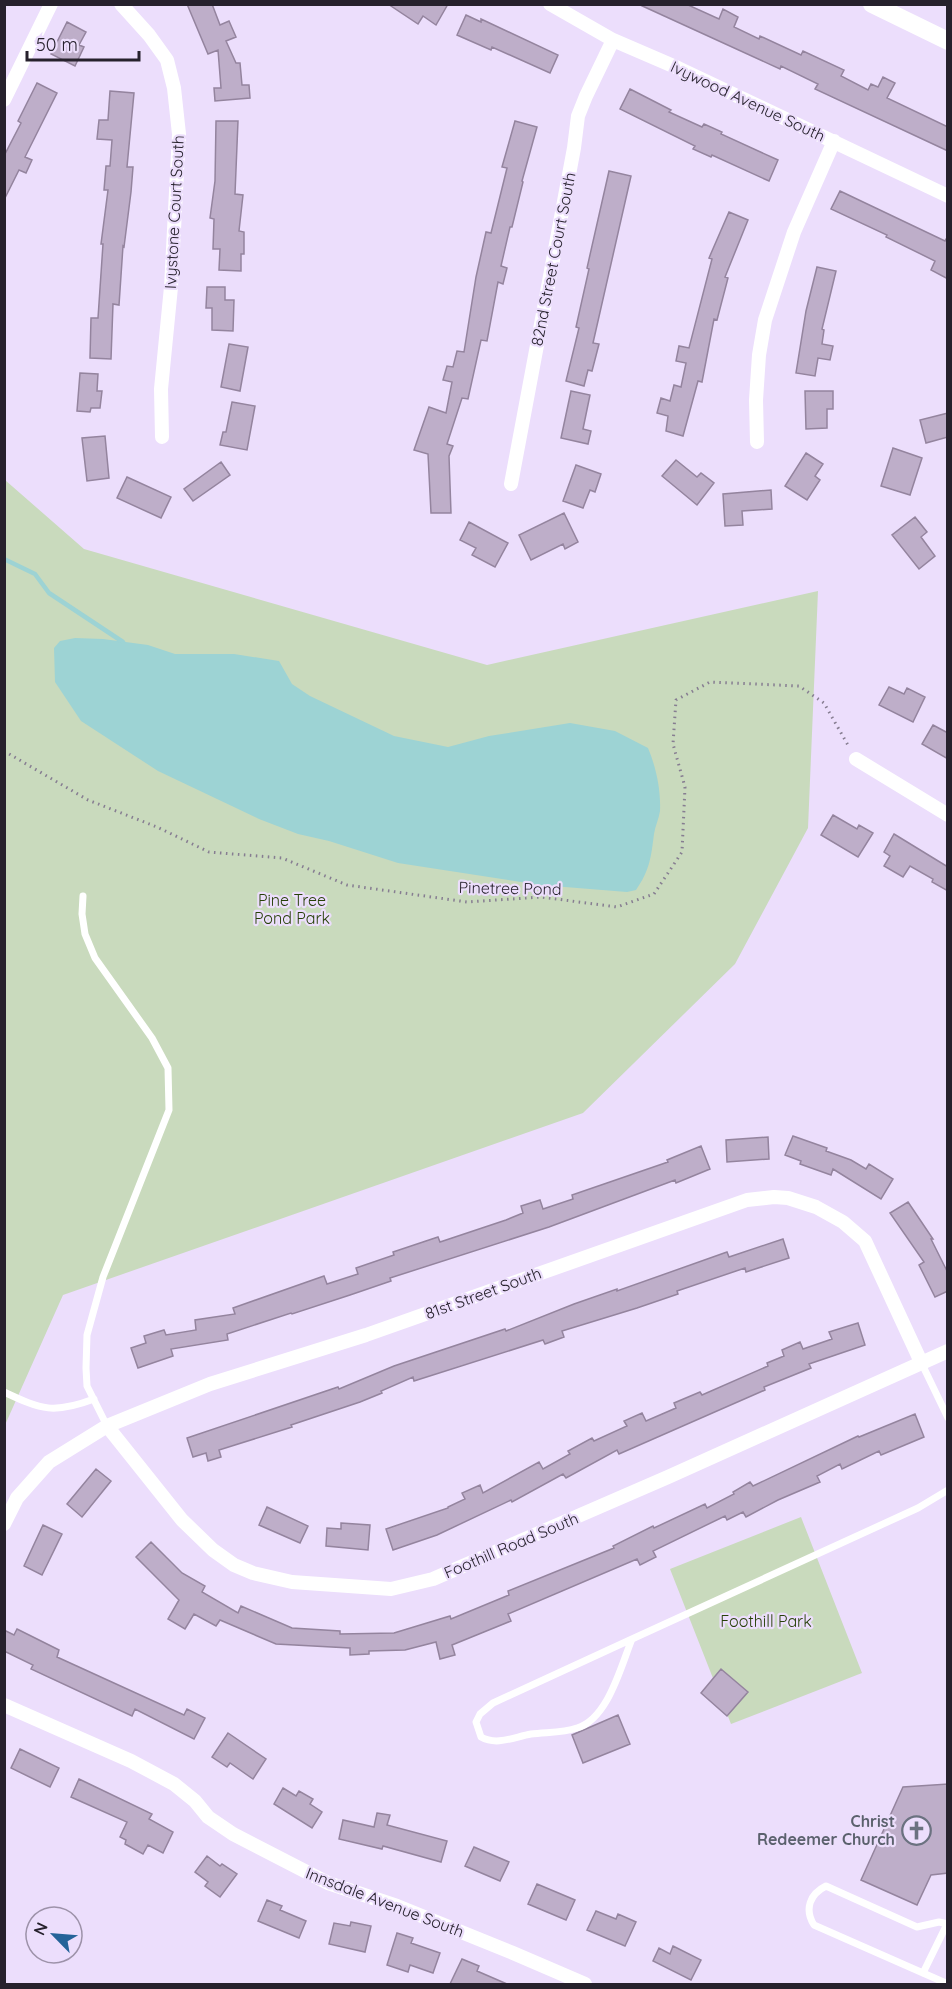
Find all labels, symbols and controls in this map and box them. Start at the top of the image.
scale bar [27,24,140,62]
text: 50 m [36,33,78,56]
street label: Ivywood Avenue South [667,56,829,146]
street label: Ivystone Court South [160,135,188,289]
street label: 82nd Street Court South [526,171,580,347]
street label: Pinetree Pond [458,877,562,899]
park label: Pine Tree Pond Park [254,890,330,928]
street label: 81st Street South [422,1263,544,1323]
street label: Foothill Road South [441,1508,581,1582]
park label: Foothill Park [720,1611,812,1631]
place label: Christ Redeemer Church [757,1811,895,1849]
church icon: Christ Redeemer Church [900,1814,932,1846]
street label: Innsdale Avenue South [303,1863,467,1941]
north arrow [24,1905,84,1965]
text: N [29,1919,52,1938]

